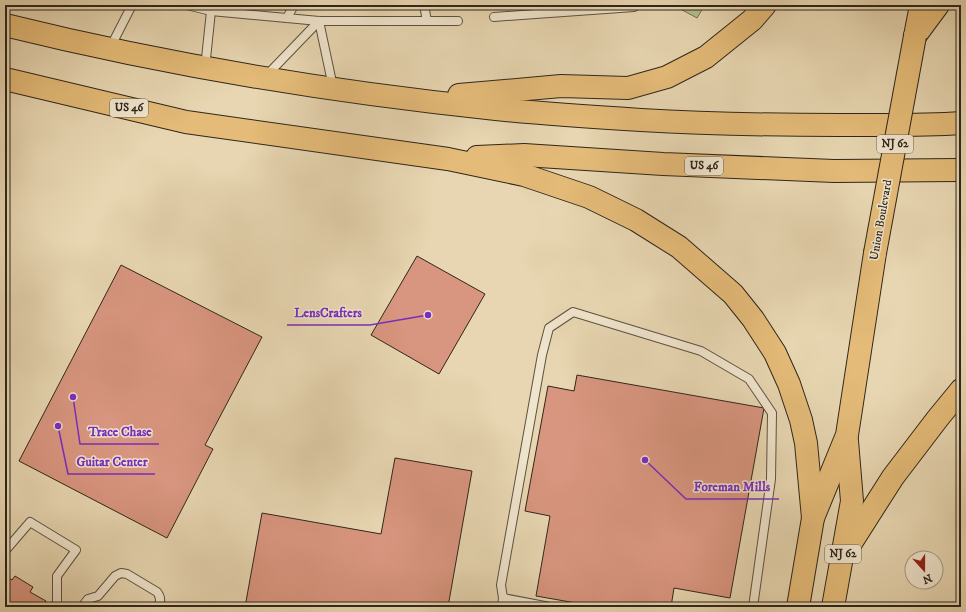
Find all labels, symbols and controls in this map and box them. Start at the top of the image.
road number: US 46 [110,99,148,117]
road number: NJ 62 [877,135,913,153]
road number: US 46 [685,157,723,175]
street label: Union Boulevard [867,179,895,261]
callout: LensCrafters [287,300,370,325]
text: LensCrafters [294,305,362,321]
callout: Trace Chase [80,419,159,444]
text: Trace Chase [87,424,152,440]
callout: Guitar Center [68,449,155,474]
text: Guitar Center [76,454,148,470]
callout: Foreman Mills [686,474,779,499]
text: Foreman Mills [694,479,771,495]
road number: NJ 62 [825,545,861,563]
north arrow [904,550,944,590]
text: N [921,570,934,587]

